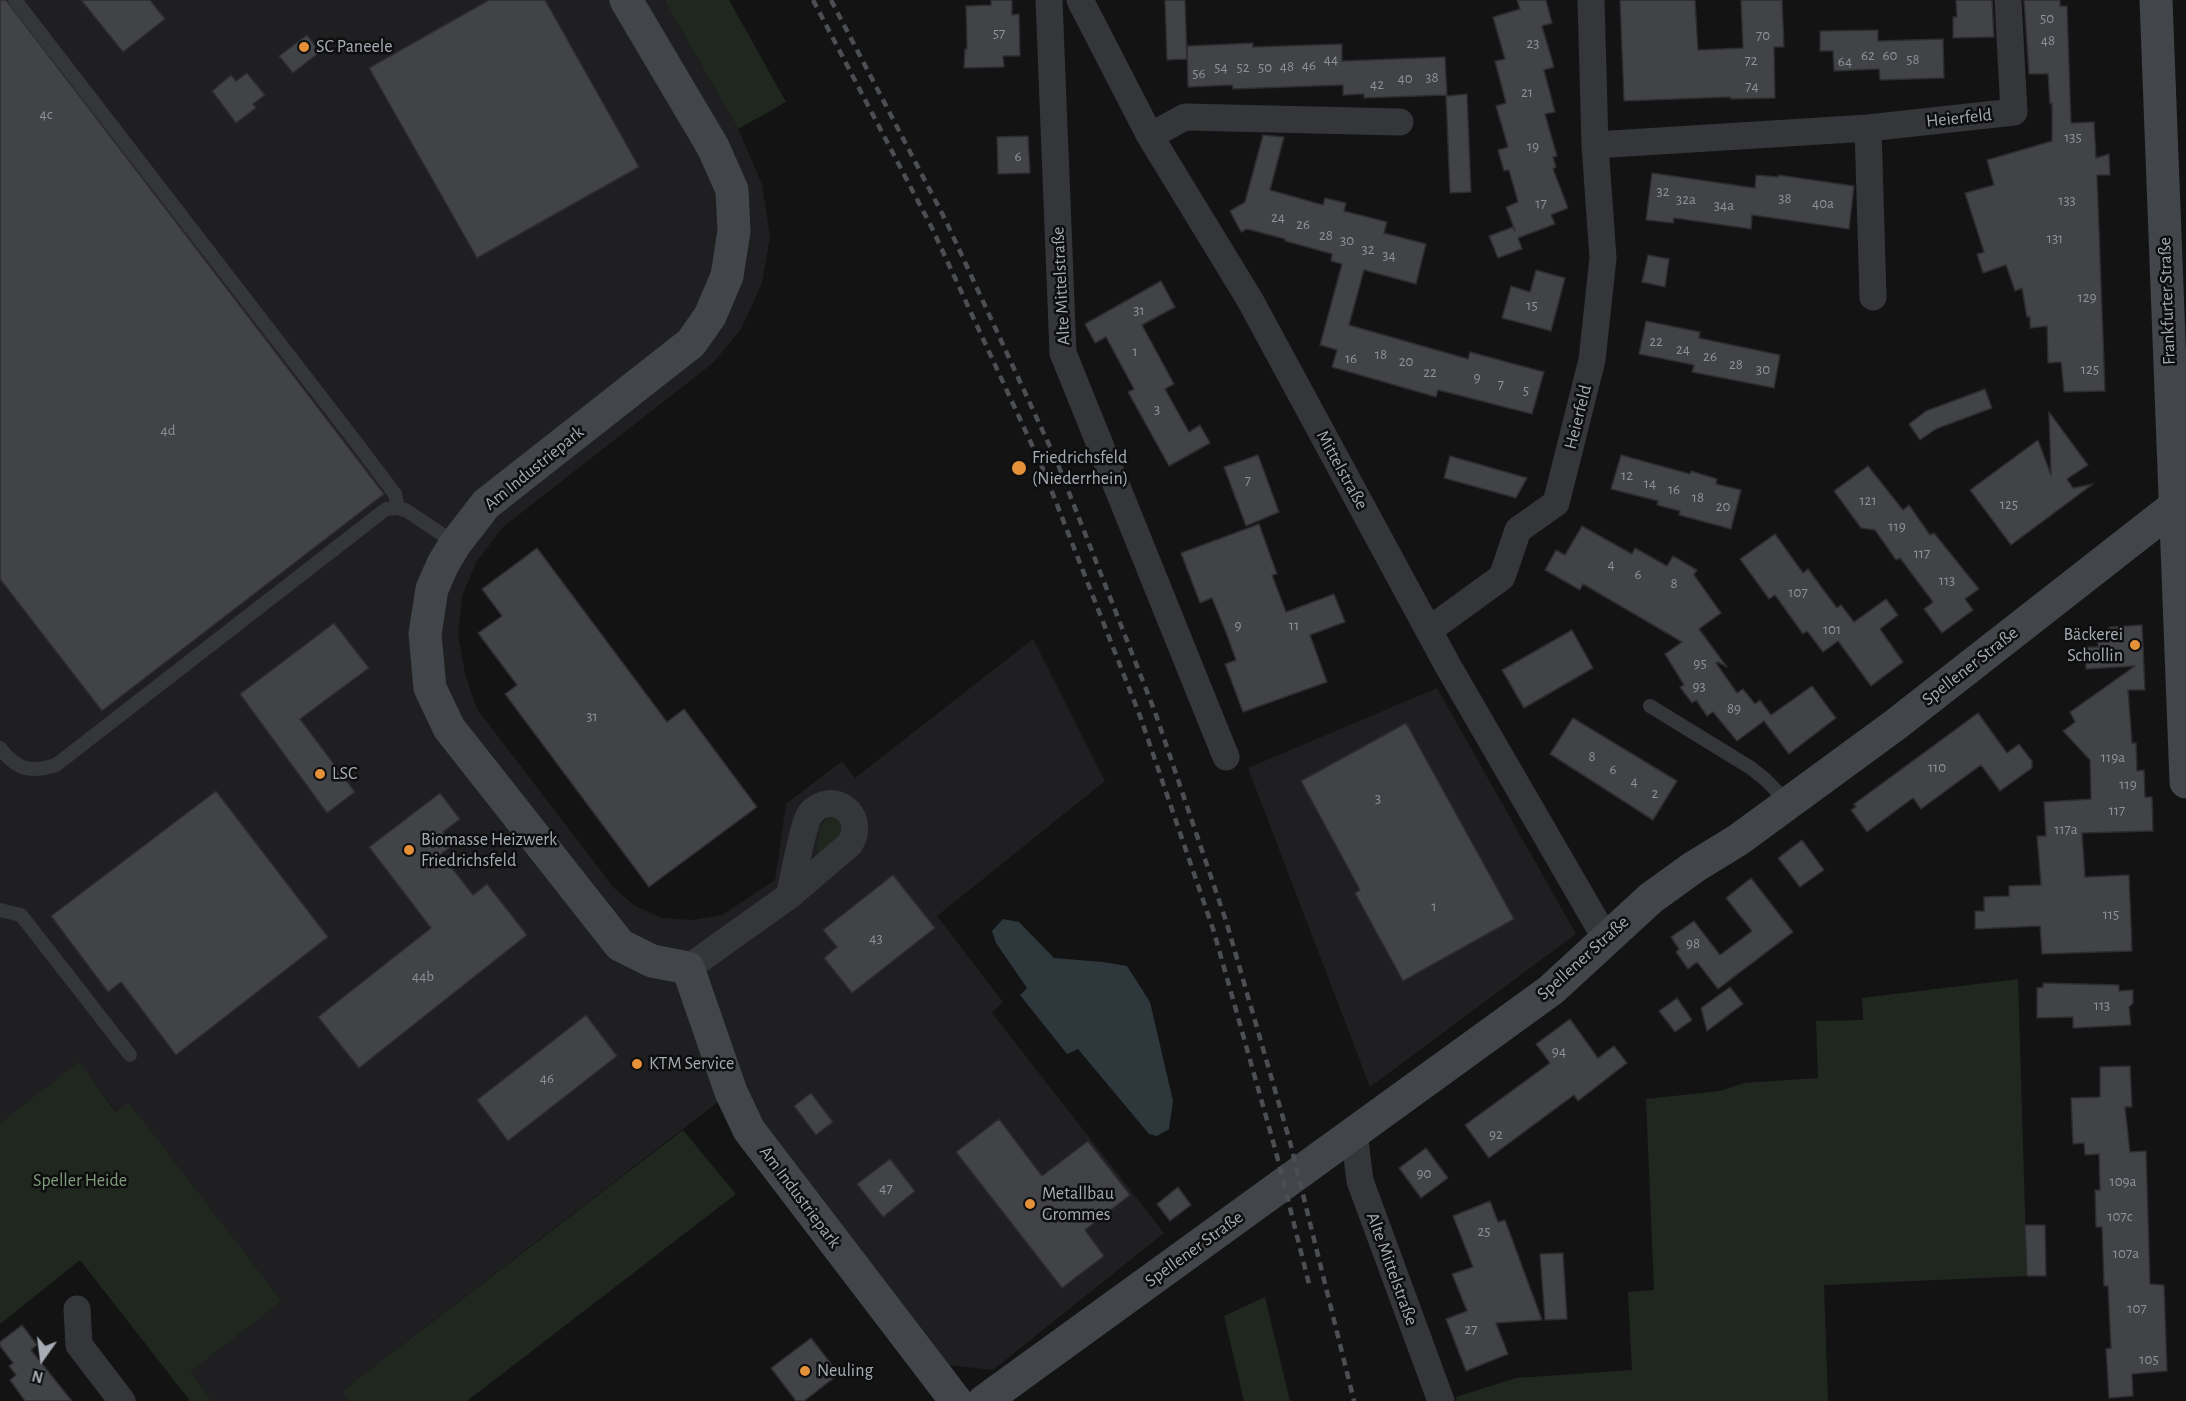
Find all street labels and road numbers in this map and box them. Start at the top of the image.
street label: Heierfeld [1925,104,1993,132]
street label: Alte Mittelstraße [1047,226,1075,346]
street label: Frankfurter Straße [2154,237,2180,365]
street label: Heierfeld [1560,382,1596,452]
street label: Am Industriepark [480,421,588,515]
street label: Mittelstraße [1311,427,1373,513]
street label: Spellener Straße [1918,622,2022,710]
street label: Spellener Straße [1533,911,1633,1005]
street label: Am Industriepark [755,1142,845,1252]
street label: Spellener Straße [1141,1206,1247,1292]
street label: Alte Mittelstraße [1362,1210,1422,1328]

